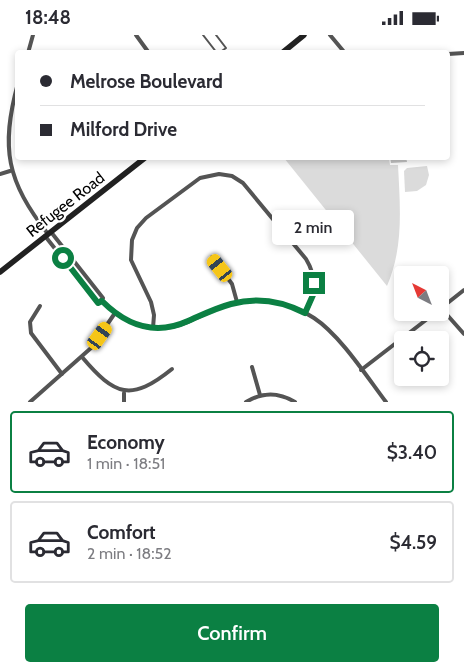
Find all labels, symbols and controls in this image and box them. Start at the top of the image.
text: 18:48 [25,6,71,29]
text: Melrose Boulevard [70,70,223,93]
text: Milford Drive [70,118,177,141]
street label: Refugee Road [22,168,108,241]
callout: 2 min [273,211,355,245]
text: 2 min [294,218,332,237]
route start [52,247,74,269]
car [204,252,235,284]
north arrow [394,266,449,321]
map controls [394,266,449,386]
route end [303,272,325,294]
car [85,319,114,353]
button: locate [394,331,449,386]
icon: car [27,430,72,475]
text: Economy [87,431,165,454]
text: $3.40 [387,441,437,464]
text: 1 min · 18:51 [87,454,165,473]
icon: car [27,520,72,565]
text: Comfort [87,521,156,544]
text: $4.59 [389,531,437,554]
text: 2 min · 18:52 [87,544,172,563]
button: Confirm [25,604,439,662]

